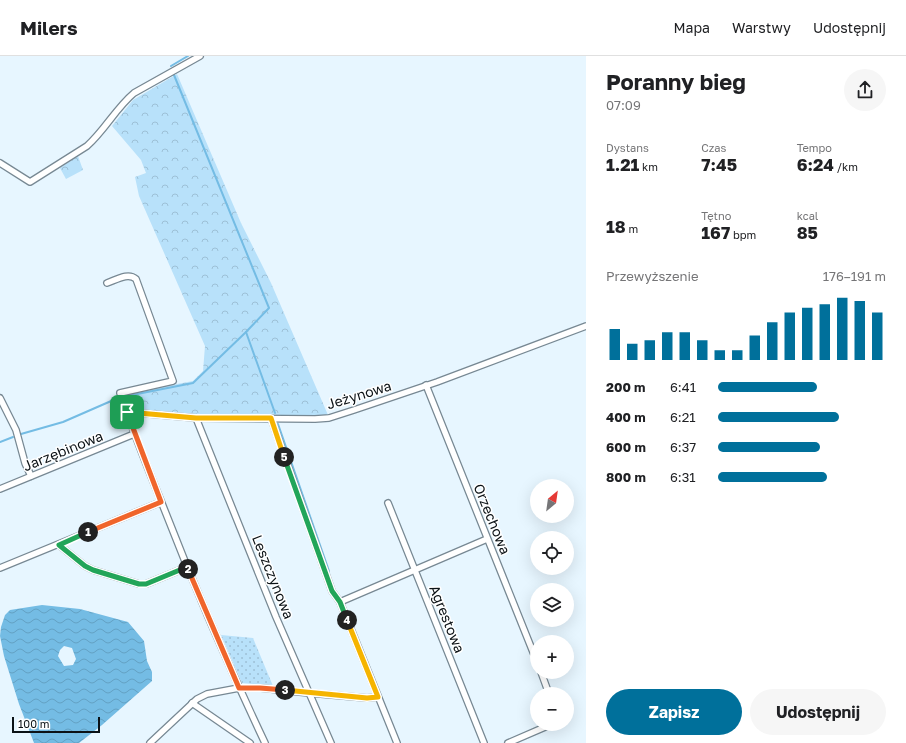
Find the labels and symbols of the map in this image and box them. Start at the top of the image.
street label: Jeżynowa [324,377,393,412]
pin [110,395,144,429]
street label: Jarzębinowa [20,427,105,474]
pin: 5 [274,447,294,467]
north arrow [530,479,574,523]
street label: Orzechowa [471,481,514,557]
pin: 1 [78,522,98,542]
street label: Leszczynowa [249,532,298,621]
pin: 2 [178,559,198,579]
street label: Agrestowa [426,582,469,655]
pin: 4 [337,610,357,630]
pin: 3 [275,680,295,700]
scale bar [12,715,100,734]

